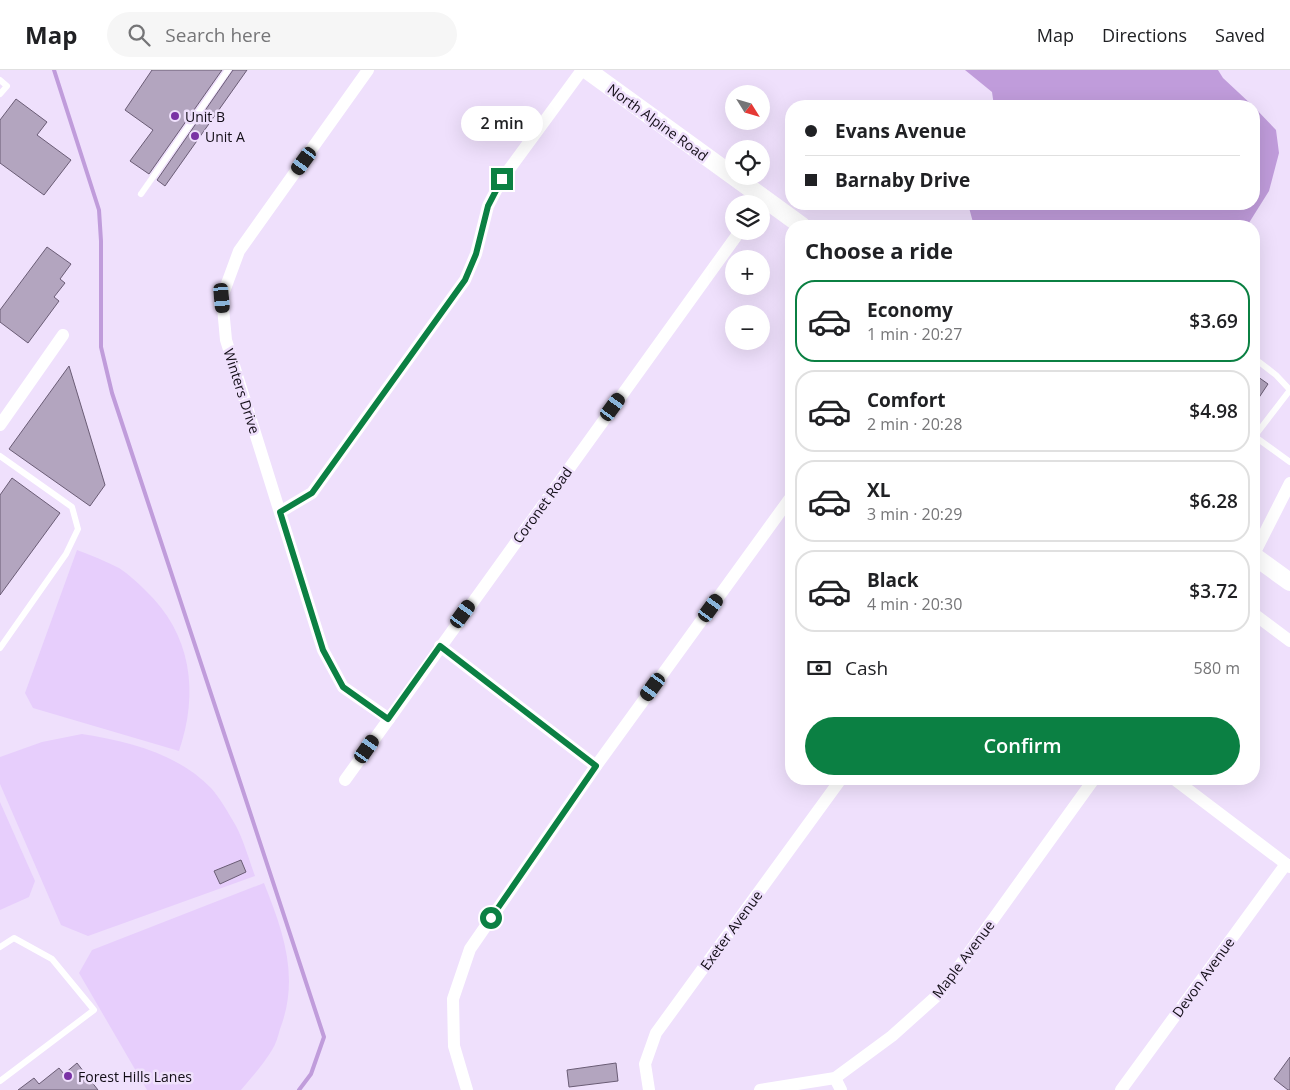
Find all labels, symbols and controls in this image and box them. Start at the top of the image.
search box [107,12,457,57]
text: Map [25,18,77,51]
icon: search [125,21,153,49]
text: Search here [165,22,271,48]
text: Map [1037,23,1074,47]
text: Directions [1102,23,1187,47]
text: Saved [1215,23,1265,47]
street label: North Alpine Road [604,79,712,165]
north arrow [725,85,770,130]
map controls [725,85,770,350]
callout: 2 min [461,106,543,142]
place label: Unit B [185,107,225,126]
marker: Unit B [169,110,181,122]
text: 2 min [480,112,524,134]
text: Evans Avenue [835,118,966,144]
place label: Unit A [205,127,245,146]
marker: Unit A [189,130,201,142]
button: locate [725,140,770,185]
car [289,144,318,178]
text: Barnaby Drive [835,167,970,193]
route end [491,168,513,190]
button: layers [725,195,770,240]
text: Choose a ride [805,235,953,265]
button: + [725,250,770,295]
car [213,282,230,314]
text: Economy [867,297,953,323]
icon: car [807,299,852,344]
button: − [725,305,770,350]
text: $3.69 [1189,308,1238,334]
text: 1 min · 20:27 [867,323,962,345]
street label: Winters Drive [219,346,265,436]
text: Comfort [867,387,946,413]
icon: car [807,389,852,434]
car [598,390,627,424]
text: $4.98 [1189,398,1238,424]
text: 2 min · 20:28 [867,413,962,435]
street label: Coronet Road [508,463,576,547]
text: XL [867,477,890,503]
icon: car [807,479,852,524]
text: $6.28 [1189,488,1238,514]
text: 3 min · 20:29 [867,503,962,525]
text: Black [867,567,919,593]
icon: car [807,569,852,614]
text: $3.72 [1189,578,1238,604]
car [696,591,725,625]
text: 4 min · 20:30 [867,593,962,615]
car [448,597,477,631]
icon: cash [805,654,833,682]
text: Cash [845,655,888,681]
text: 580 m [1194,657,1240,679]
car [638,670,667,704]
button: Confirm [805,717,1240,775]
car [352,732,381,766]
street label: Exeter Avenue [696,886,766,974]
route start [480,907,502,929]
street label: Maple Avenue [928,916,999,1002]
street label: Devon Avenue [1168,933,1239,1021]
place label: Forest Hills Lanes [78,1067,192,1086]
marker: Forest Hills Lanes [62,1070,74,1082]

